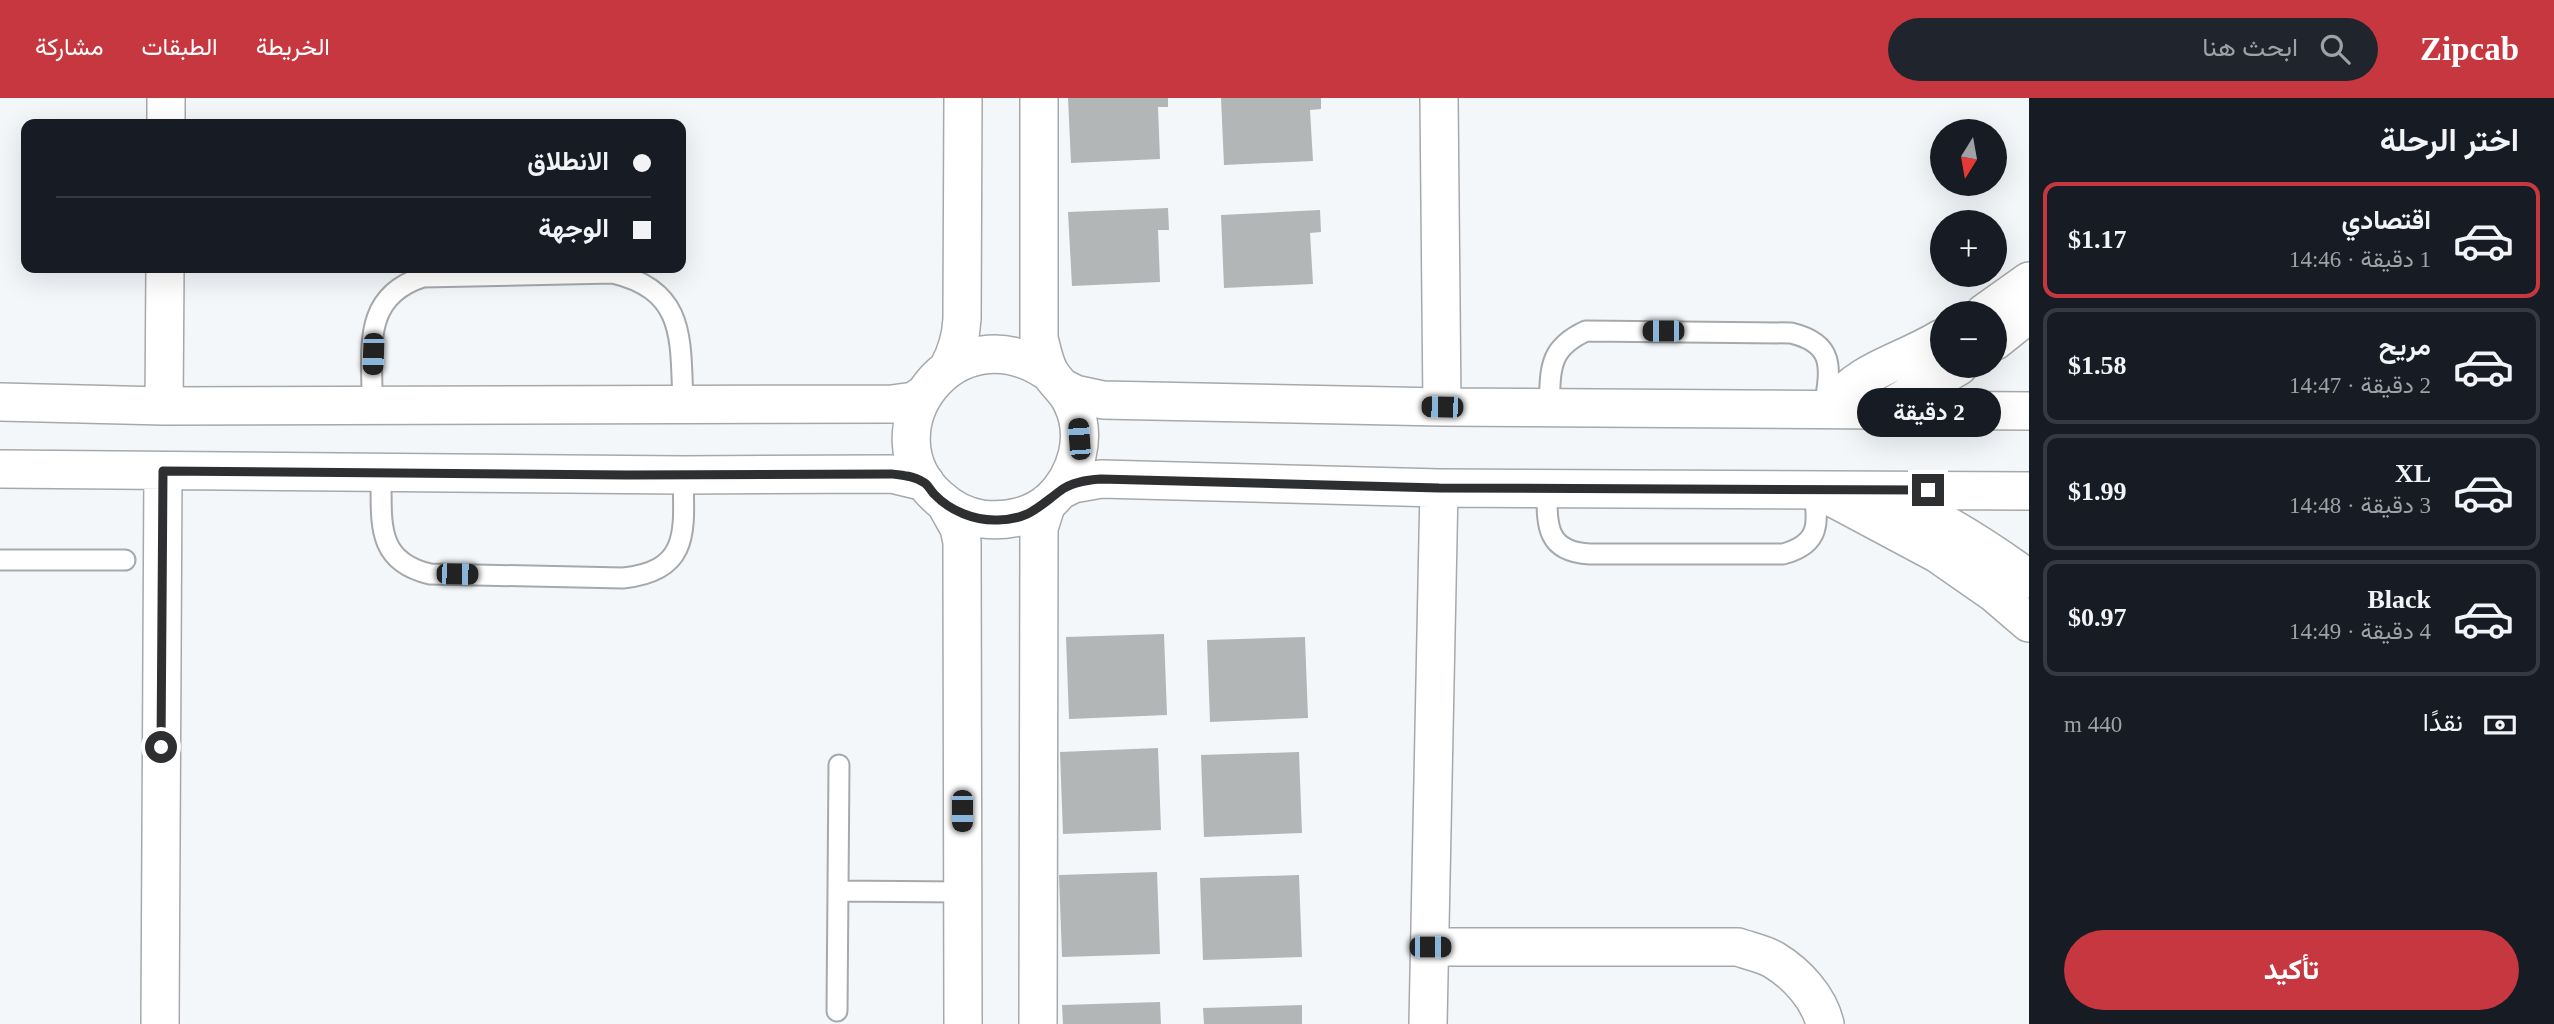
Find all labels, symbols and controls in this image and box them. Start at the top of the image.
search box [1888,18,2378,81]
icon: search [2316,30,2354,68]
text: Zipcab [2420,31,2519,67]
text: ابحث هنا [2202,33,2298,62]
text: مشاركة [35,34,103,60]
text: الطبقات [141,34,218,60]
text: الخريطة [256,34,330,60]
north arrow [1930,119,2007,196]
map controls [1930,119,2007,378]
text: اختر الرحلة [2380,122,2519,158]
text: الانطلاق [527,147,609,176]
text: اقتصادي [2342,206,2431,235]
icon: car [2452,209,2515,272]
button: + [1930,210,2007,287]
text: الوجهة [538,214,609,243]
text: $1.17 [2068,225,2127,254]
text: 1 دقيقة · 14:46 [2289,247,2431,272]
button: − [1930,301,2007,378]
car [1643,321,1685,342]
text: مريح [2379,332,2431,361]
car [362,333,385,375]
icon: car [2452,335,2515,398]
text: $1.58 [2068,351,2127,380]
text: 2 دقيقة · 14:47 [2289,373,2431,398]
callout: 2 دقيقة [1856,388,2000,438]
car [1421,396,1464,418]
text: 2 دقيقة [1893,400,1965,425]
car [1068,417,1091,461]
text: XL [2395,459,2431,488]
icon: car [2452,461,2515,524]
route end [1912,474,1944,506]
text: $1.99 [2068,477,2127,506]
text: 3 دقيقة · 14:48 [2289,493,2431,518]
car [436,563,479,585]
text: Black [2367,585,2431,614]
icon: car [2452,587,2515,650]
text: $0.97 [2068,603,2127,632]
text: 4 دقيقة · 14:49 [2289,619,2431,644]
icon: cash [2481,706,2519,744]
text: نقدًا [2423,708,2463,737]
text: 440 m [2064,712,2122,737]
route start [145,731,177,763]
car [952,790,973,832]
button: تأكيد [2064,930,2519,1010]
car [1410,937,1452,958]

